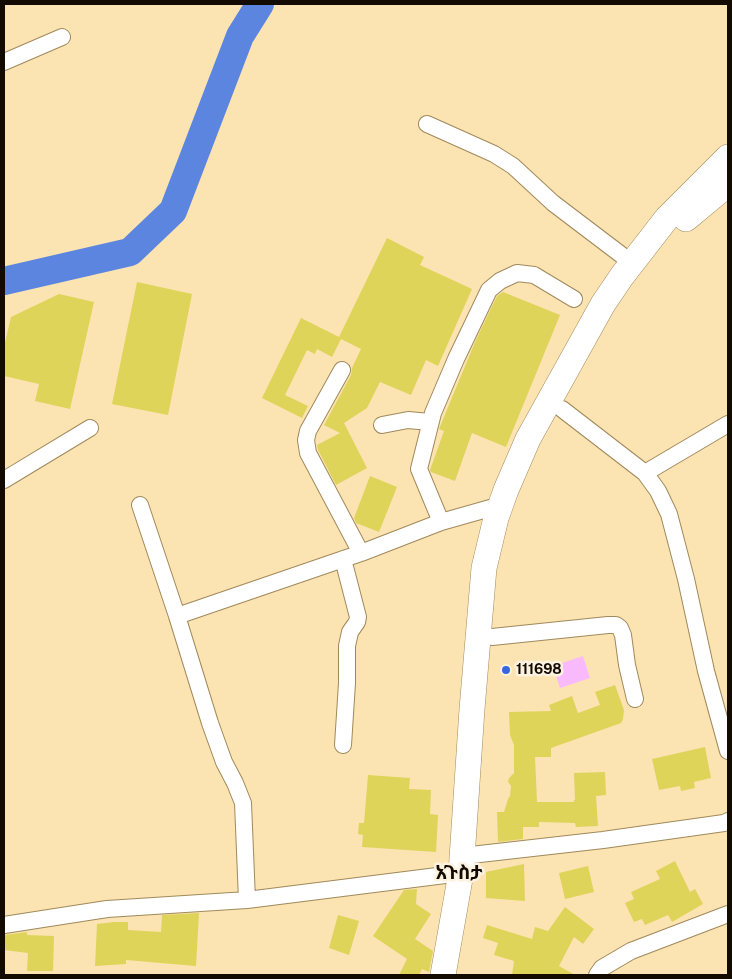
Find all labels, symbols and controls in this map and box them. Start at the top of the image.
place label: 111698 [516,662,562,678]
marker: 111698 [500,664,512,676]
district label: አጉስታ [435,862,483,884]

